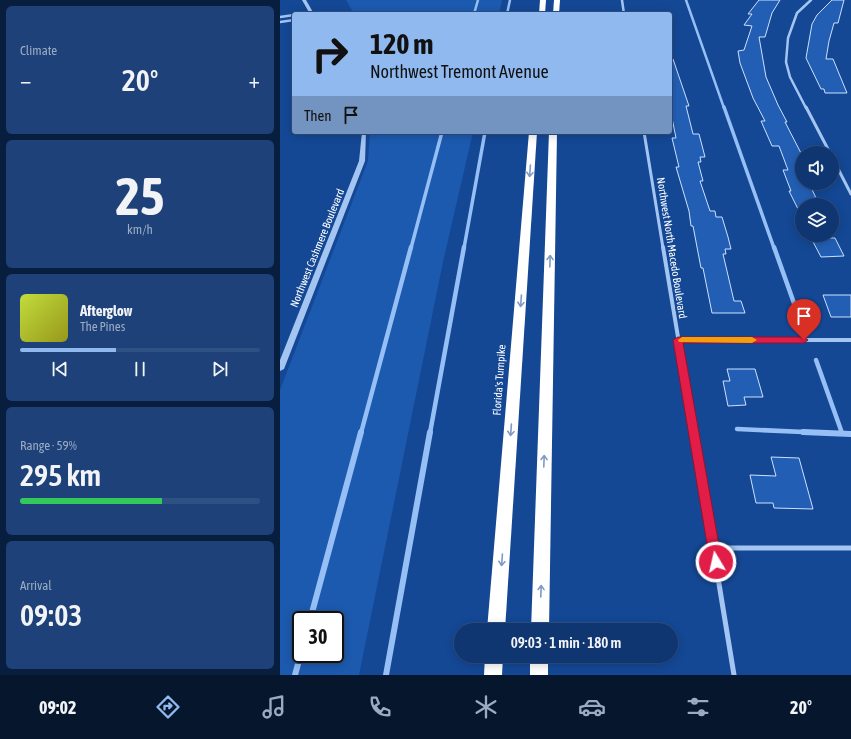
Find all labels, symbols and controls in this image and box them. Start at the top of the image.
icon: right [304,28,356,80]
text: 120 m [370,28,433,60]
text: Climate [20,43,57,58]
text: Northwest Tremont Avenue [370,61,549,82]
text: 20° [122,63,158,97]
text: − [20,67,31,93]
text: + [249,67,260,93]
icon: arrive [340,104,362,126]
text: Then [304,107,332,124]
map controls [795,146,839,242]
button: sound [795,146,839,190]
one-way arrow [527,164,534,177]
text: 25 [116,166,164,226]
street label: Northwest North Macedo Boulevard [655,176,689,320]
street label: Northwest Cashmere Boulevard [288,187,346,309]
button: layers [795,198,839,242]
text: km/h [127,222,153,237]
one-way arrow [546,255,553,268]
one-way arrow [517,294,524,307]
pin [787,299,821,340]
text: Afterglow [80,302,133,319]
icon: arrive [793,305,815,327]
text: The Pines [80,319,125,334]
street label: Florida's Turnpike [491,344,507,416]
icon: previous [49,358,71,380]
icon: pause [129,358,151,380]
icon: next [209,358,231,380]
one-way arrow [508,423,515,436]
text: Range · 59% [20,438,77,453]
one-way arrow [540,455,548,468]
text: 295 km [20,458,101,492]
position arrow [695,541,737,583]
one-way arrow [498,553,505,566]
text: Arrival [20,578,52,593]
one-way arrow [537,585,545,598]
text: 09:03 [20,598,82,632]
speed limit sign: 30 [292,611,344,663]
text: 09:03 · 1 min · 180 m [511,634,621,651]
icon: directions [154,693,182,721]
icon: music [260,693,288,721]
icon: phone [366,693,394,721]
icon: climate [472,693,500,721]
icon: car [578,693,606,721]
icon: filters [684,693,712,721]
text: 09:02 [39,697,76,718]
text: 20° [790,697,812,718]

